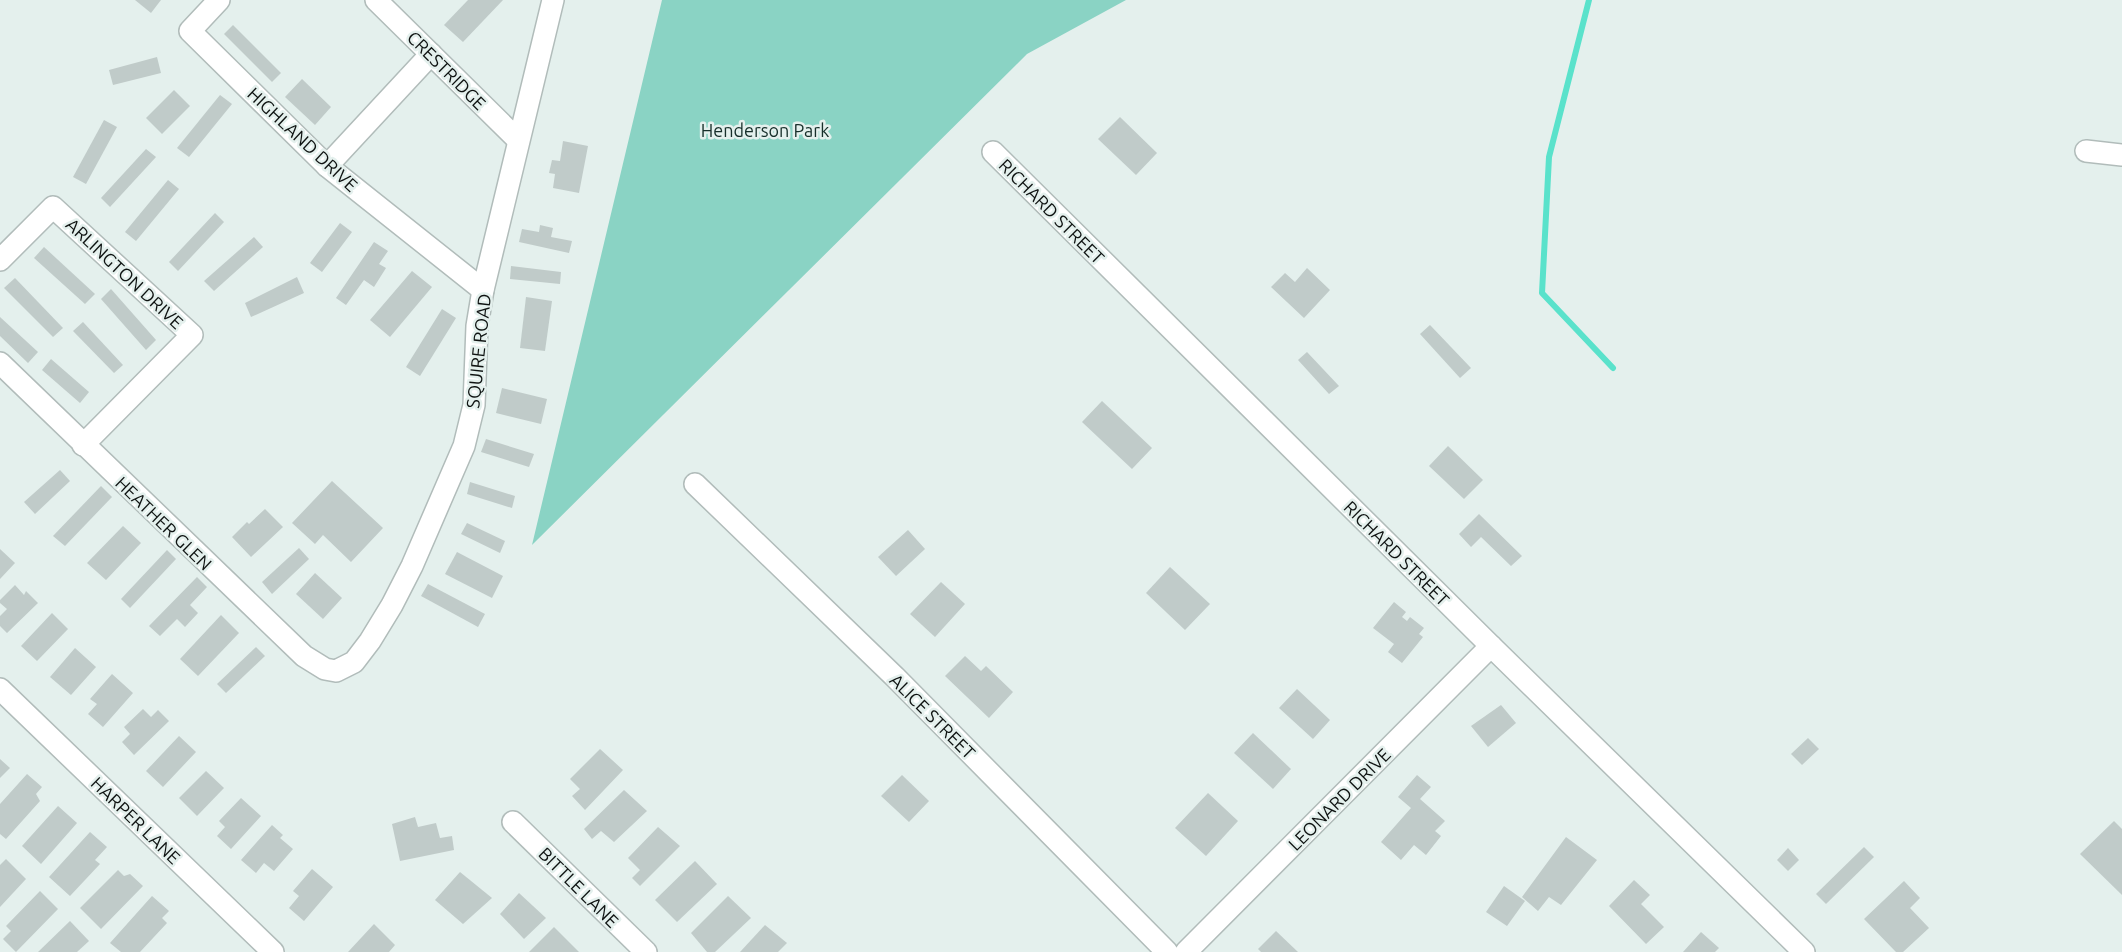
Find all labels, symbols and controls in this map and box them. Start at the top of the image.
street label: CRESTRIDGE [404,27,490,113]
street label: HIGHLAND DRIVE [244,83,362,195]
park label: Henderson Park [701,120,829,140]
street label: RICHARD STREET [995,154,1109,268]
street label: ARLINGTON DRIVE [63,214,187,332]
street label: SQUIRE ROAD [462,293,495,409]
street label: HEATHER GLEN [112,472,216,574]
street label: RICHARD STREET [1340,496,1454,610]
street label: ALICE STREET [886,669,980,763]
street label: LEONARD DRIVE [1284,744,1394,854]
street label: HARPER LANE [87,773,185,867]
street label: BITTLE LANE [535,843,623,931]

